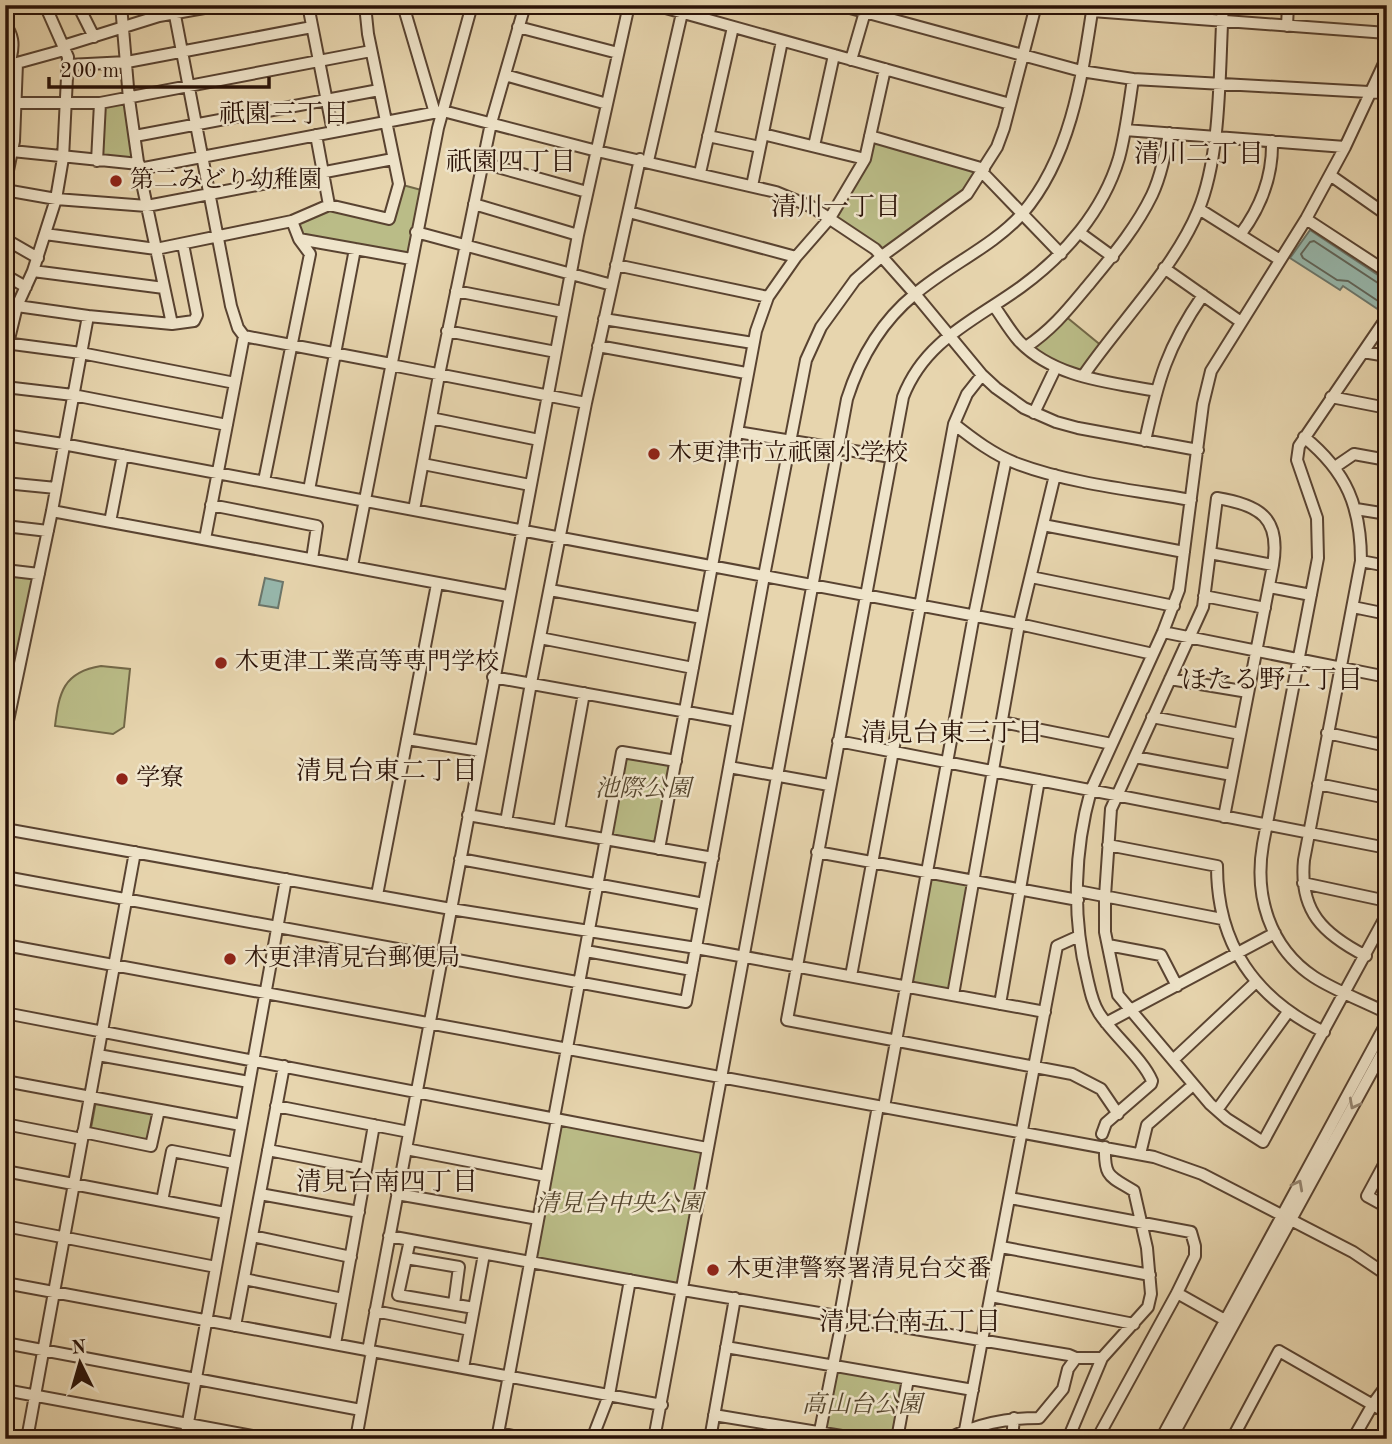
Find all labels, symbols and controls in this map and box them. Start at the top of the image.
scale bar [49,46,270,90]
text: 200 m [60,61,119,82]
district label: 祇園三丁目 [219,100,349,128]
district label: 清川二丁目 [1134,140,1264,168]
district label: 祇園四丁目 [446,148,576,176]
place label: 第二みどり幼稚園 [130,166,322,193]
marker: 第二みどり幼稚園 [108,173,124,189]
district label: 清川一丁目 [771,193,901,221]
place label: 木更津市立祇園小学校 [668,439,908,466]
marker: 木更津市立祇園小学校 [646,446,662,462]
place label: 木更津工業高等専門学校 [235,648,499,675]
marker: 木更津工業高等専門学校 [213,655,229,671]
district label: ほたる野二丁目 [1181,666,1363,694]
district label: 清見台東三丁目 [861,718,1043,747]
district label: 清見台東二丁目 [296,756,478,785]
place label: 学寮 [136,764,184,791]
marker: 学寮 [114,771,130,787]
park label: 池際公園 [595,775,695,802]
place label: 木更津清見台郵便局 [244,944,460,971]
marker: 木更津清見台郵便局 [222,951,238,967]
one-way arrow [1349,1097,1362,1109]
district label: 清見台南四丁目 [296,1167,478,1196]
one-way arrow [1290,1180,1304,1192]
park label: 清見台中央公園 [535,1190,707,1217]
place label: 木更津警察署清見台交番 [727,1255,991,1282]
marker: 木更津警察署清見台交番 [705,1262,721,1278]
district label: 清見台南五丁目 [819,1307,1001,1336]
north arrow [46,1328,116,1398]
text: N [71,1338,87,1359]
park label: 高山台公園 [802,1391,926,1418]

